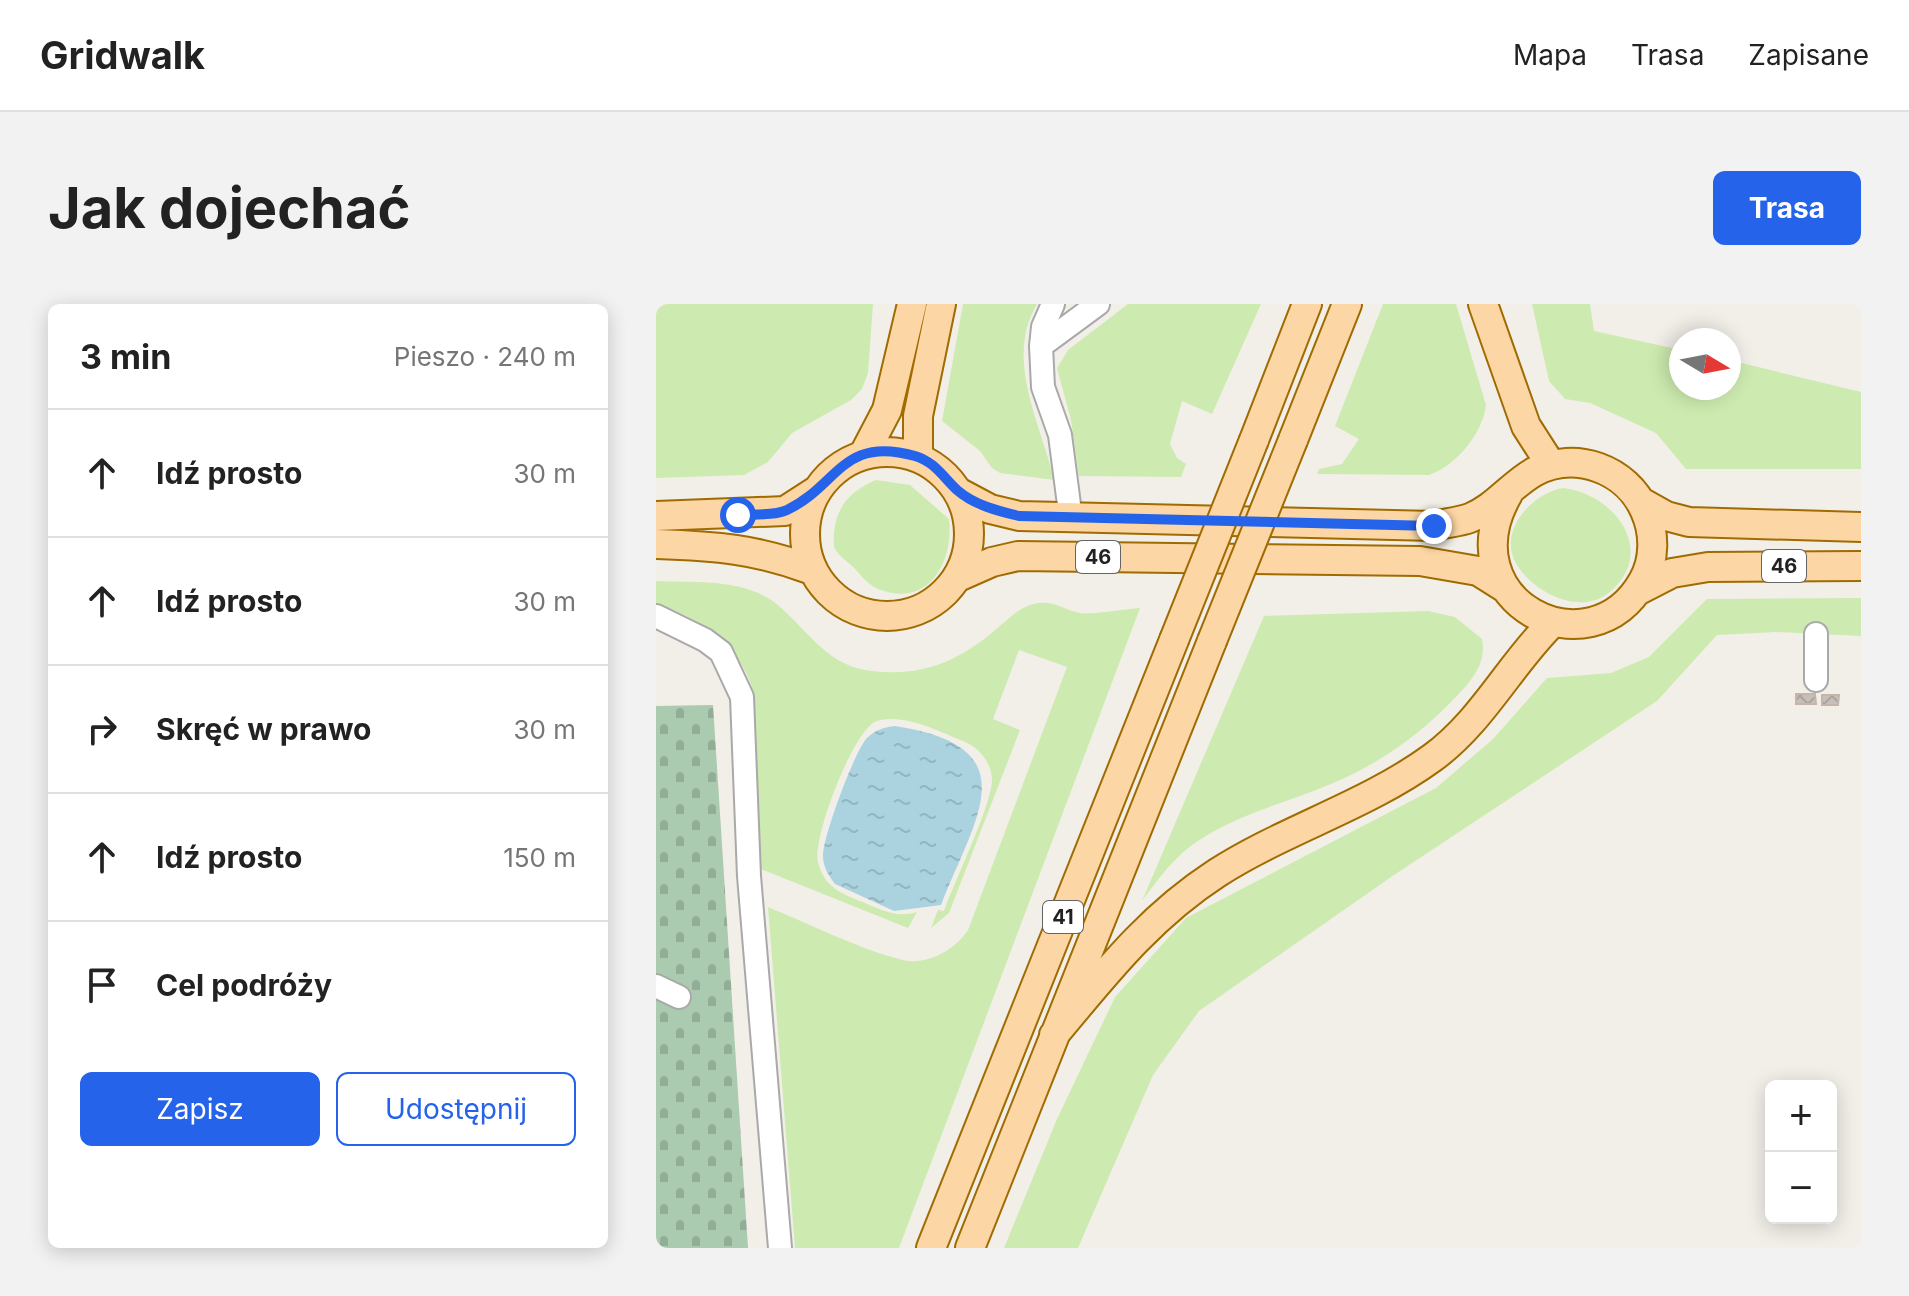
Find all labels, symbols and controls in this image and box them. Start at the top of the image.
text: Gridwalk [40,32,205,78]
text: Mapa [1513,38,1587,72]
text: Trasa [1631,38,1704,72]
text: Zapisane [1748,38,1869,72]
button: Trasa [1713,171,1861,245]
text: Jak dojechać [48,174,410,242]
north arrow [1669,328,1741,400]
text: 3 min [80,336,171,377]
text: Pieszo · 240 m [394,341,576,372]
icon: ahead [80,451,124,495]
text: Idź prosto [156,455,302,491]
text: 30 m [513,458,576,489]
route start [720,497,756,533]
route end [1416,508,1452,544]
road number: 46 [1076,541,1120,573]
road number: 46 [1762,550,1806,582]
icon: ahead [80,579,124,623]
text: Idź prosto [156,583,302,619]
text: 30 m [513,586,576,617]
icon: right [80,707,124,751]
text: Skręć w prawo [156,711,371,747]
text: 30 m [513,714,576,745]
icon: ahead [80,835,124,879]
text: Idź prosto [156,839,302,875]
text: 150 m [503,842,576,873]
road number: 41 [1043,901,1083,933]
icon: arrive [80,963,124,1007]
text: Cel podróży [156,967,332,1003]
button: Zapisz [80,1072,320,1146]
button: Udostępnij [336,1072,576,1146]
map controls [1765,1080,1837,1224]
button: + [1765,1080,1837,1152]
button: − [1765,1152,1837,1224]

